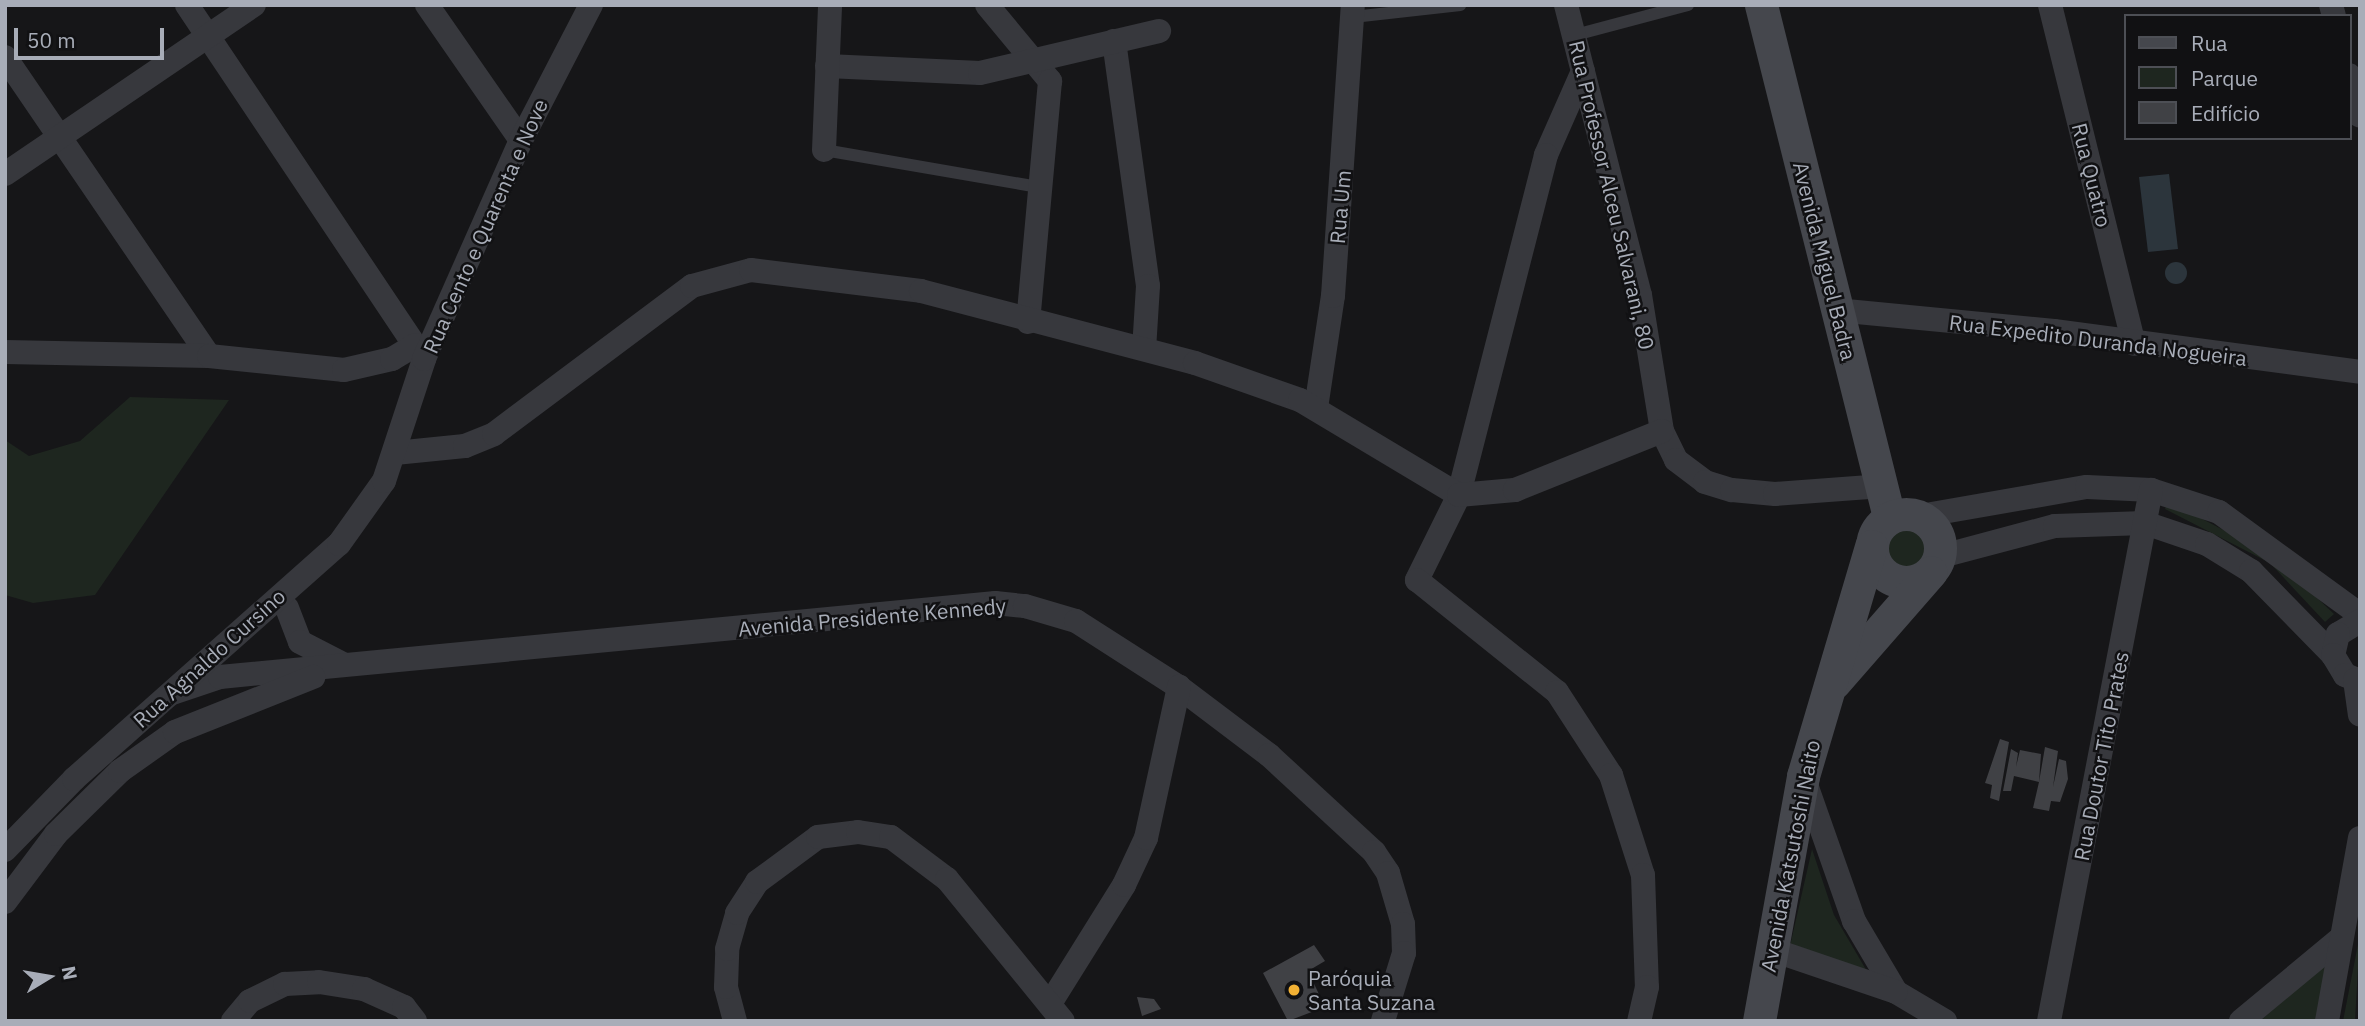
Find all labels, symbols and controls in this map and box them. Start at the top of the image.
scale bar [18,14,168,58]
legend [2124,14,2351,140]
text: 50 m [27,26,76,54]
text: Rua [2191,29,2228,57]
street label: Rua Professor Alceu Salvarani, 80 [1564,38,1660,352]
text: Parque [2191,64,2258,92]
street label: Rua Cento e Quarenta e Nove [417,95,553,357]
text: Edifício [2191,99,2260,127]
street label: Rua Quatro [2067,120,2117,230]
street label: Avenida Miguel Badra [1788,159,1862,363]
street label: Rua Um [1324,169,1356,245]
street label: Rua Expedito Duranda Nogueira [1948,309,2248,371]
street label: Rua Agnaldo Cursino [128,583,290,733]
street label: Avenida Presidente Kennedy [737,593,1007,641]
street label: Rua Doutor Tito Prates [2068,649,2134,863]
street label: Avenida Katsutoshi Naito [1755,738,1825,974]
north arrow [14,942,84,1012]
text: N [57,964,83,982]
place label: Paróquia Santa Suzana [1308,965,1435,1015]
marker: Paróquia Santa Suzana [1286,982,1302,998]

